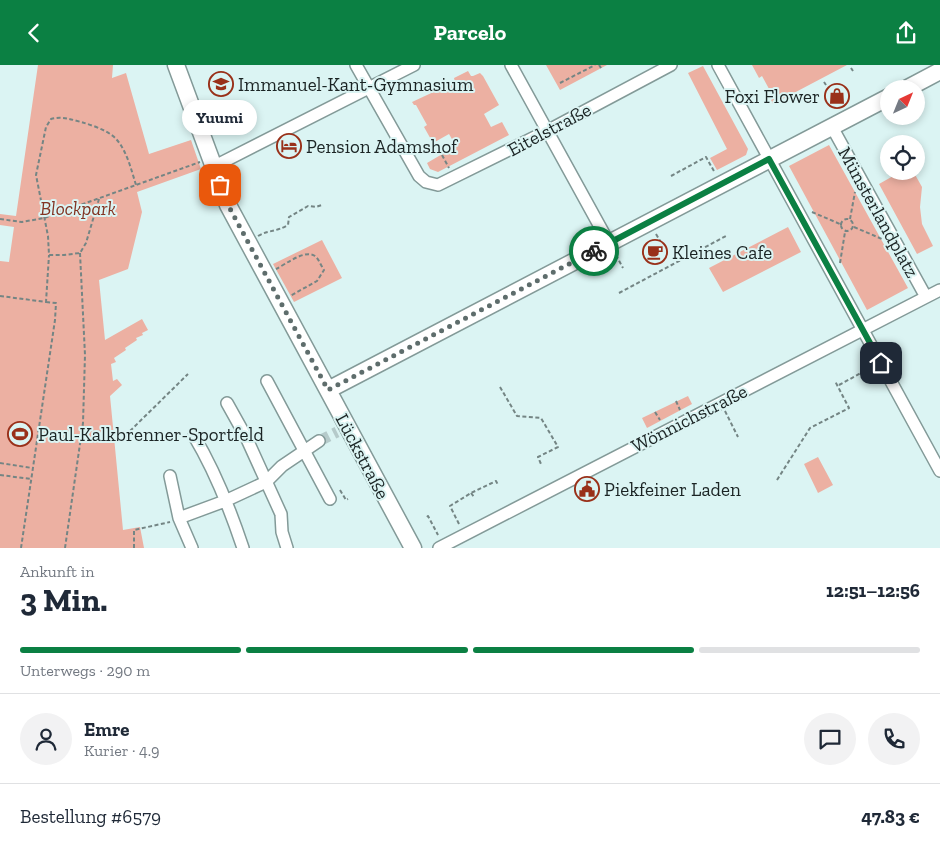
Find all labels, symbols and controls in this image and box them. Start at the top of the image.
icon: back [20,19,48,47]
text: Parcelo [434,19,506,46]
icon: share [892,19,920,47]
school or university icon: Immanuel-Kant-Gymnasium [208,71,234,97]
place label: Immanuel-Kant-Gymnasium [238,73,474,96]
north arrow [880,80,925,125]
map controls [880,80,925,180]
shop icon: Foxi Flower [824,83,850,109]
place label: Foxi Flower [725,85,820,108]
street label: Eitelstraße [503,98,595,161]
callout: Yuumi [182,100,258,135]
text: Yuumi [196,108,243,127]
hotel icon: Pension Adamshof [276,133,302,159]
place label: Pension Adamshof [306,135,459,158]
button: locate [880,135,925,180]
street label: Münsterlandplatz [833,143,924,282]
pin [199,164,241,206]
icon: bag [206,171,234,199]
park label: Blockpark [40,197,116,220]
courier [569,226,619,276]
icon: bike [580,237,608,265]
cafe icon: Kleines Cafe [642,239,668,265]
place label: Kleines Cafe [672,241,772,264]
pin [860,342,902,384]
icon: home [867,349,895,377]
street label: Wönnichstraße [627,379,751,458]
street label: Lückstraße [330,410,395,503]
sports icon: Paul-Kalkbrenner-Sportfeld [7,421,33,447]
place label: Paul-Kalkbrenner-Sportfeld [38,423,264,446]
public building icon: Piekfeiner Laden [574,476,600,502]
place label: Piekfeiner Laden [604,478,741,501]
text: Ankunft in [20,562,94,581]
text: 12:51–12:56 [826,579,920,602]
text: 3 Min. [20,581,107,619]
text: Unterwegs · 290 m [20,661,150,680]
button: person [20,713,72,765]
button: chat [804,713,856,765]
button: phone [868,713,920,765]
text: Emre [84,718,129,741]
text: Kurier · 4.9 [84,741,160,760]
text: Bestellung #6579 [20,805,161,828]
text: 47.83 € [861,805,920,828]

